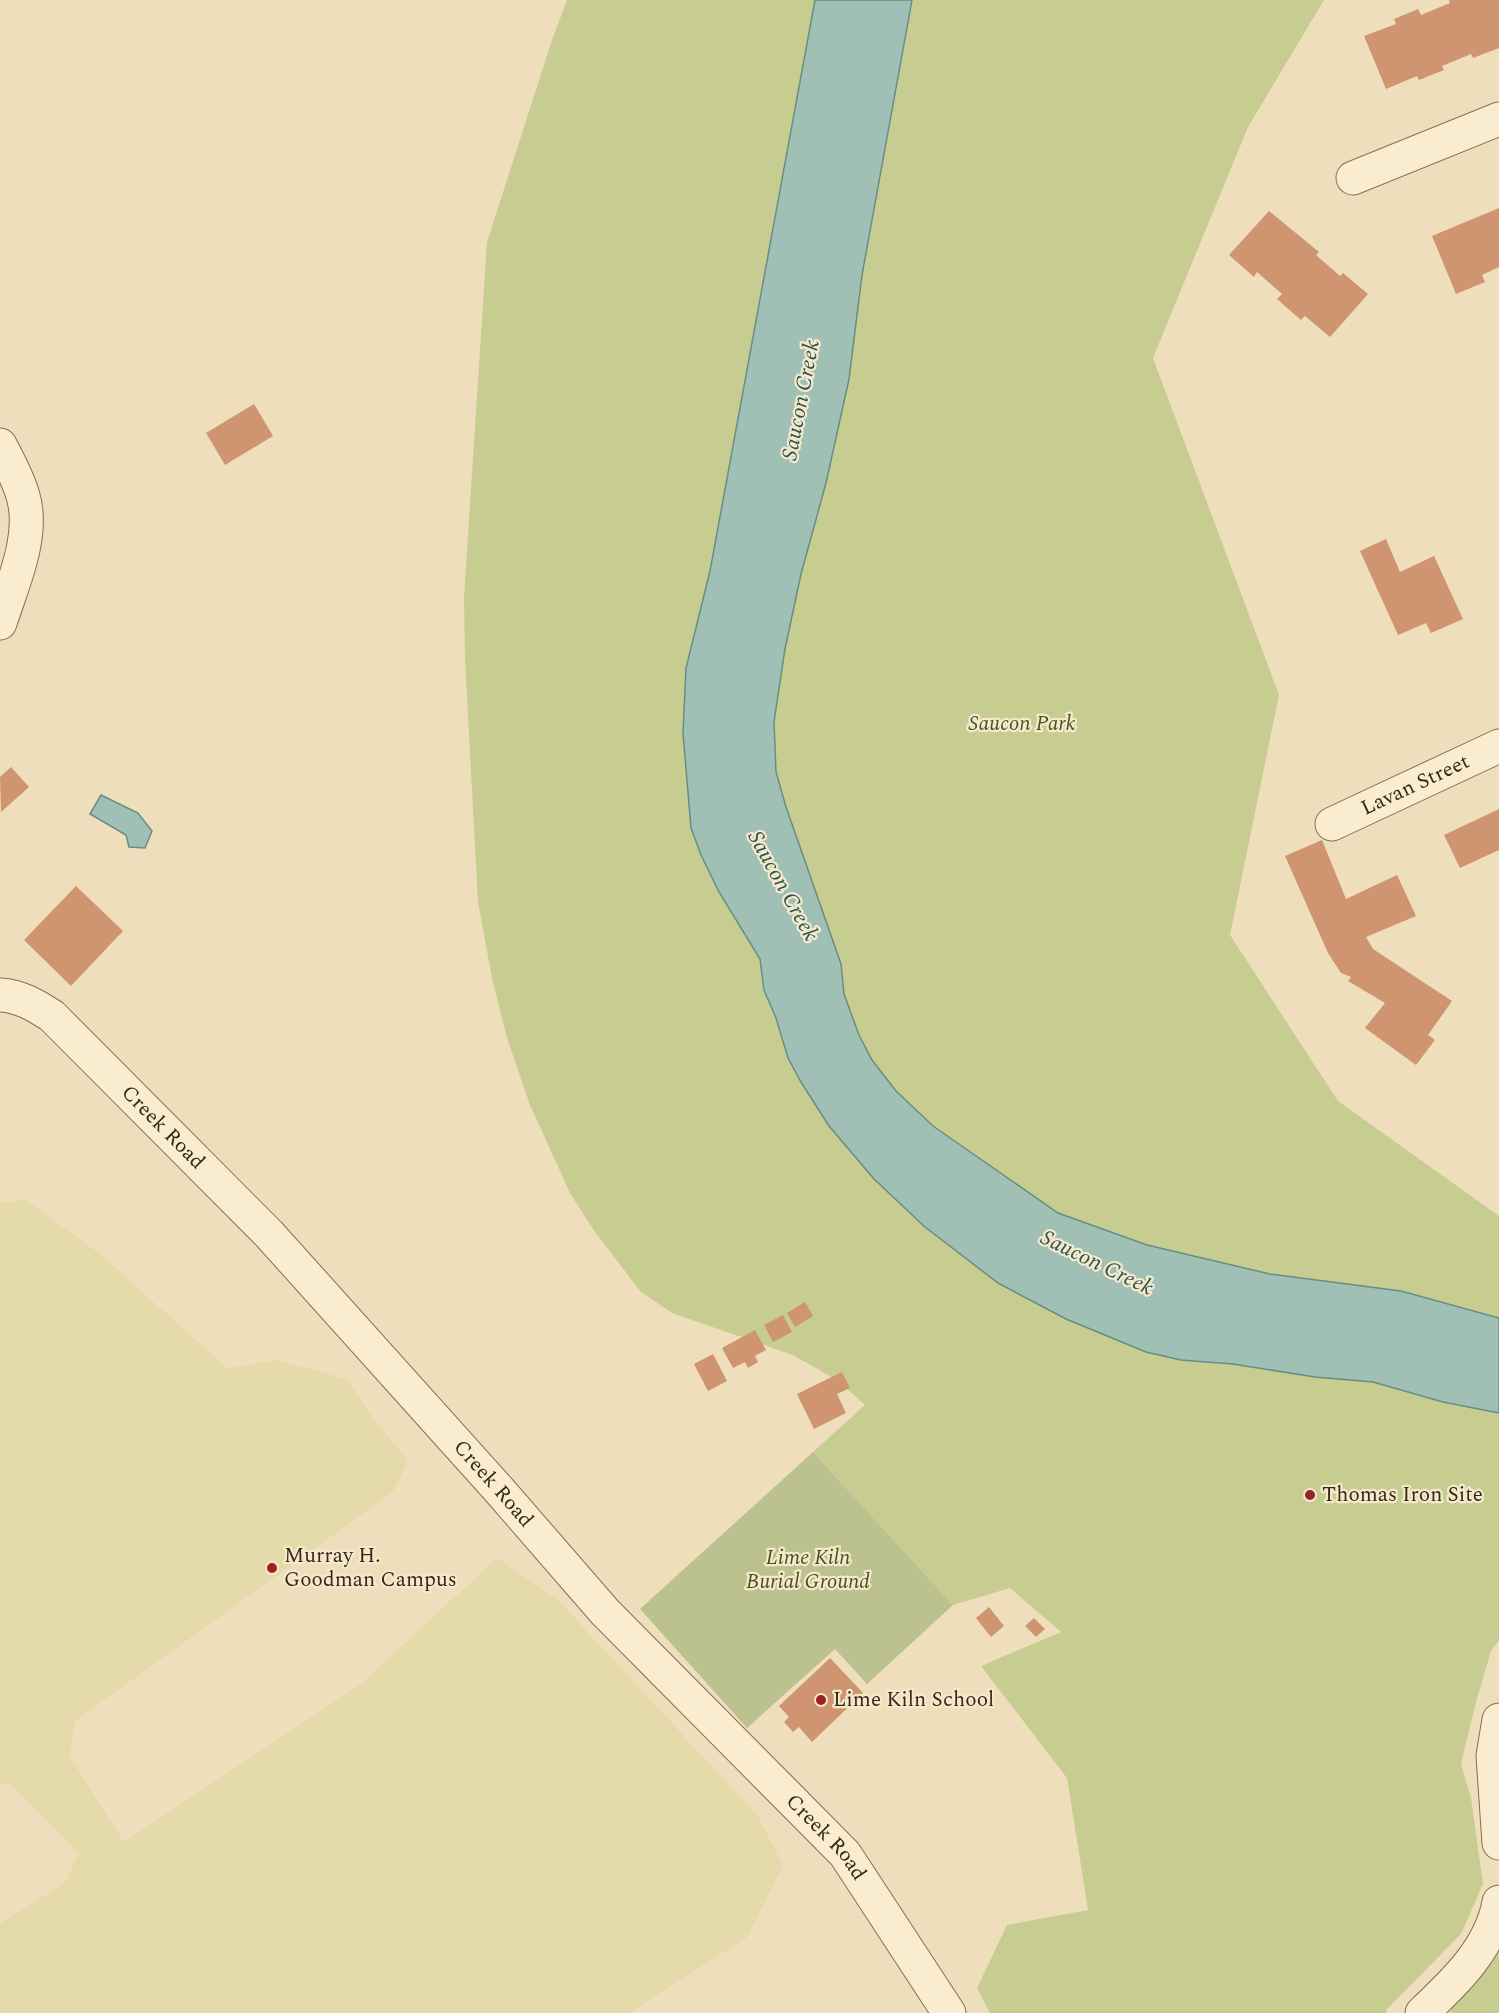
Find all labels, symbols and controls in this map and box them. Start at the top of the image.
water label: Saucon Creek [773,337,829,463]
park label: Saucon Park [968,708,1076,740]
street label: Lavan Street [1356,746,1475,824]
water label: Saucon Creek [739,825,827,947]
street label: Creek Road [113,1078,212,1177]
water label: Saucon Creek [1035,1221,1159,1305]
street label: Creek Road [445,1433,541,1535]
place label: Thomas Iron Site [1322,1479,1483,1511]
marker: Thomas Iron Site [1303,1488,1317,1502]
place label: Murray H. Goodman Campus [284,1540,457,1596]
park label: Lime Kiln Burial Ground [746,1542,870,1598]
marker: Murray H. Goodman Campus [265,1561,279,1575]
place label: Lime Kiln School [833,1684,994,1716]
marker: Lime Kiln School [814,1693,828,1707]
street label: Creek Road [778,1787,874,1887]

